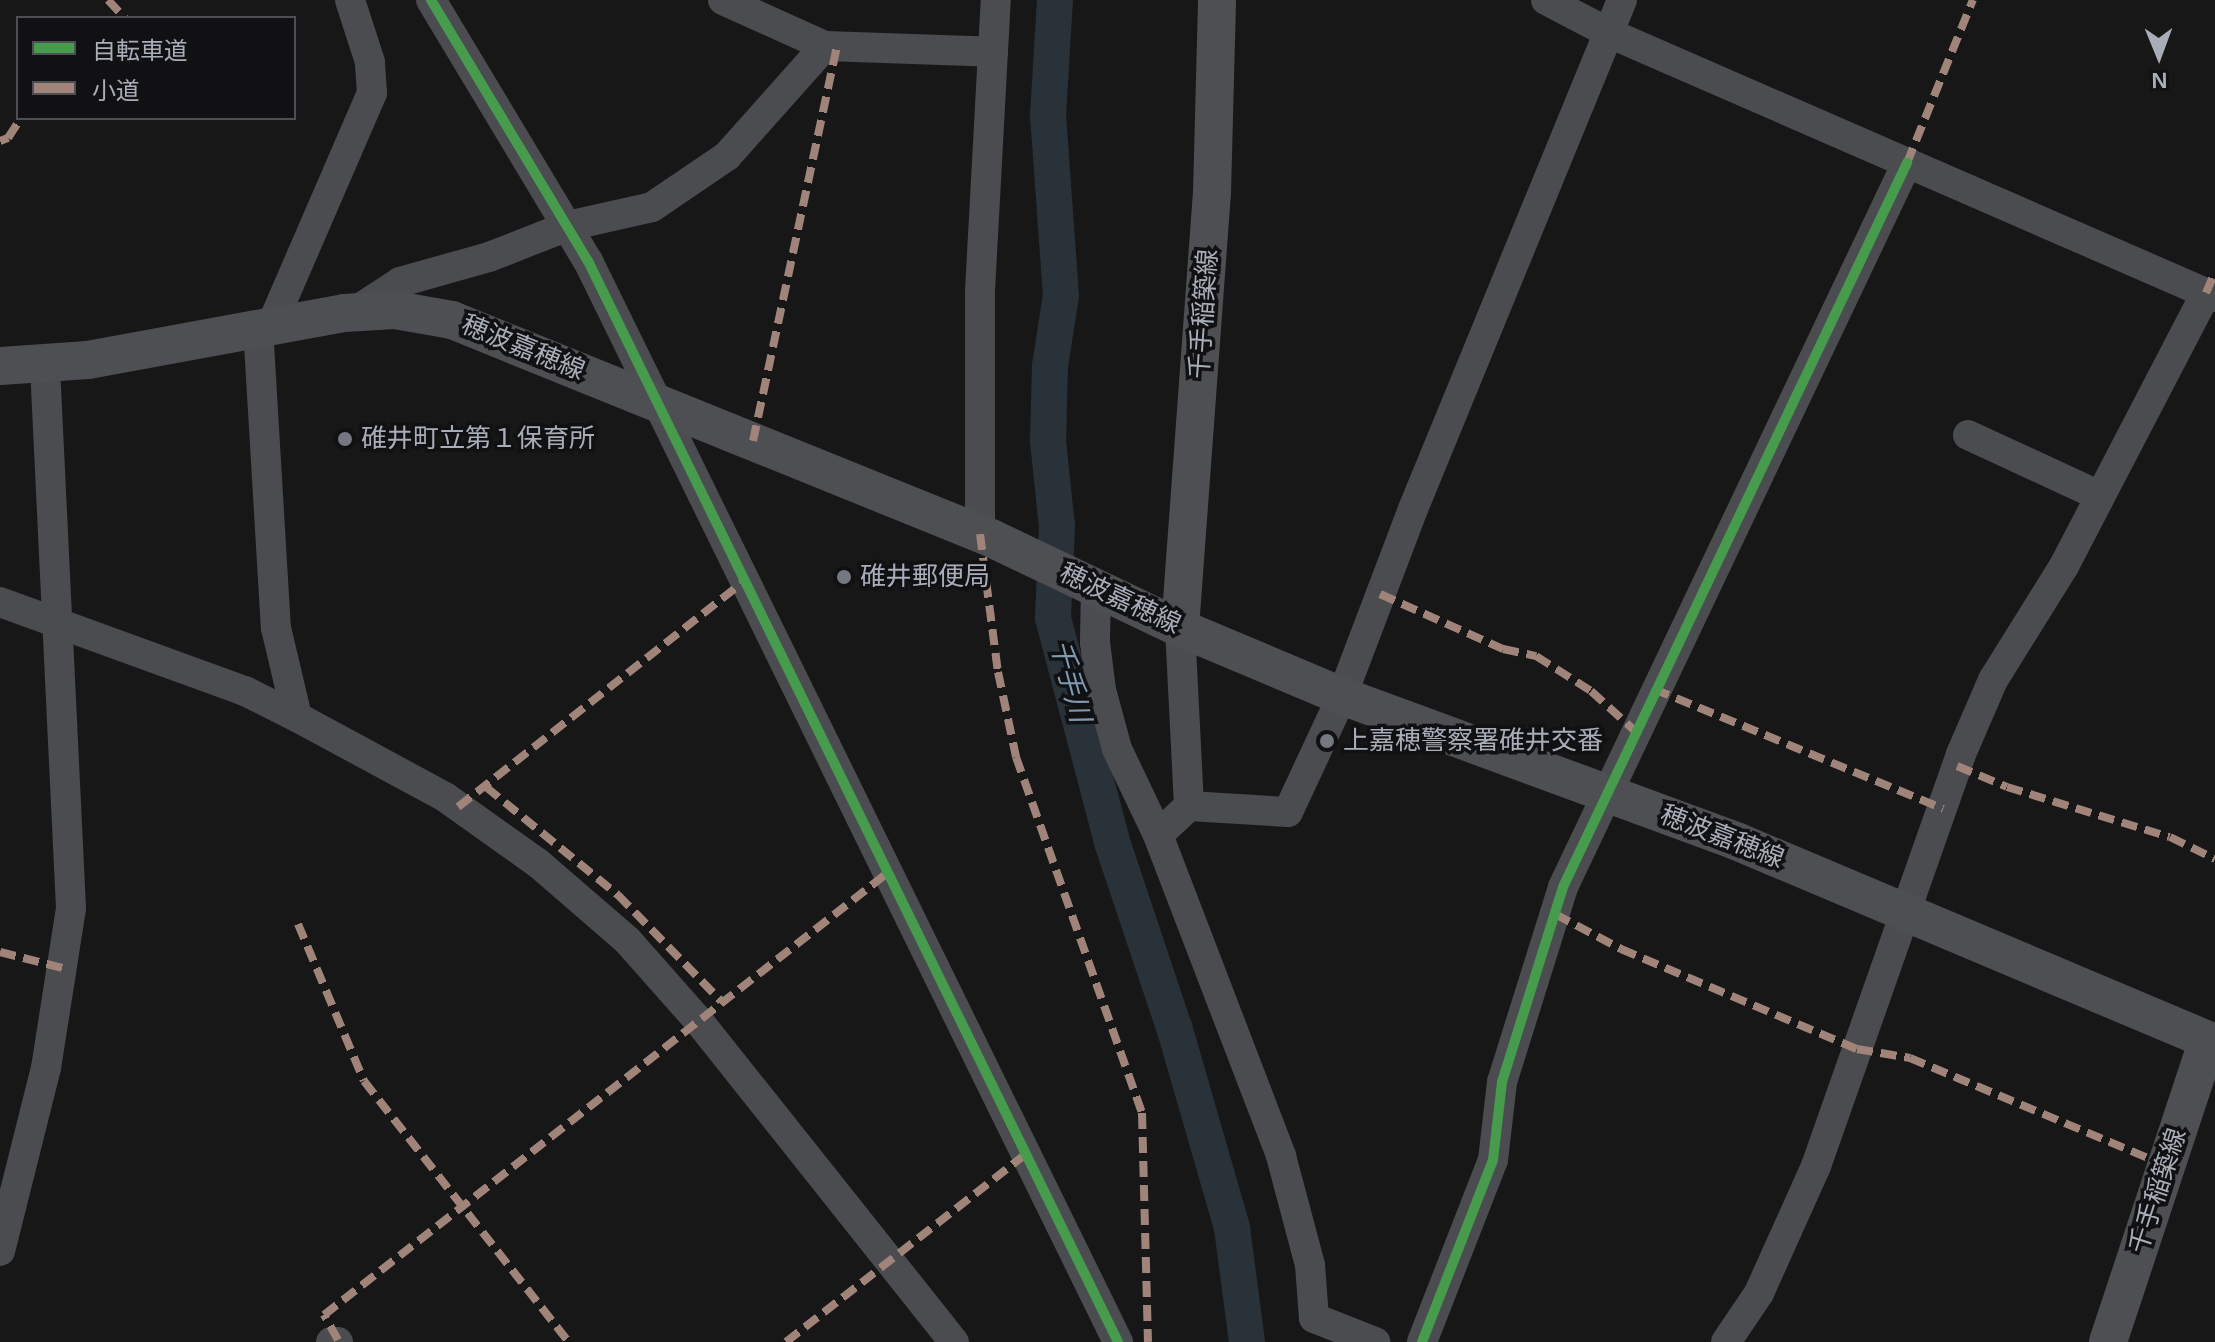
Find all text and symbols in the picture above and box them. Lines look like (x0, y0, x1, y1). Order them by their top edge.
legend (16, 16, 296, 120)
north arrow (2119, 16, 2199, 96)
text: 自転車道 (92, 37, 188, 64)
text: N (2151, 68, 2168, 93)
text: 小道 (92, 77, 140, 104)
street label: 千手稲築線 (1184, 248, 1224, 380)
street label: 穂波嘉穂線 (457, 309, 589, 387)
place label: 碓井町立第１保育所 (361, 423, 595, 455)
marker: 碓井町立第１保育所 (336, 430, 354, 448)
street label: 穂波嘉穂線 (1054, 557, 1186, 641)
place label: 碓井郵便局 (860, 561, 990, 593)
marker: 碓井郵便局 (835, 568, 853, 586)
water label: 千手川 (1043, 636, 1097, 726)
place label: 上嘉穂警察署碓井交番 (1343, 725, 1603, 757)
marker: 上嘉穂警察署碓井交番 (1318, 732, 1336, 750)
street label: 穂波嘉穂線 (1656, 799, 1788, 875)
street label: 千手稲築線 (2123, 1124, 2193, 1258)

